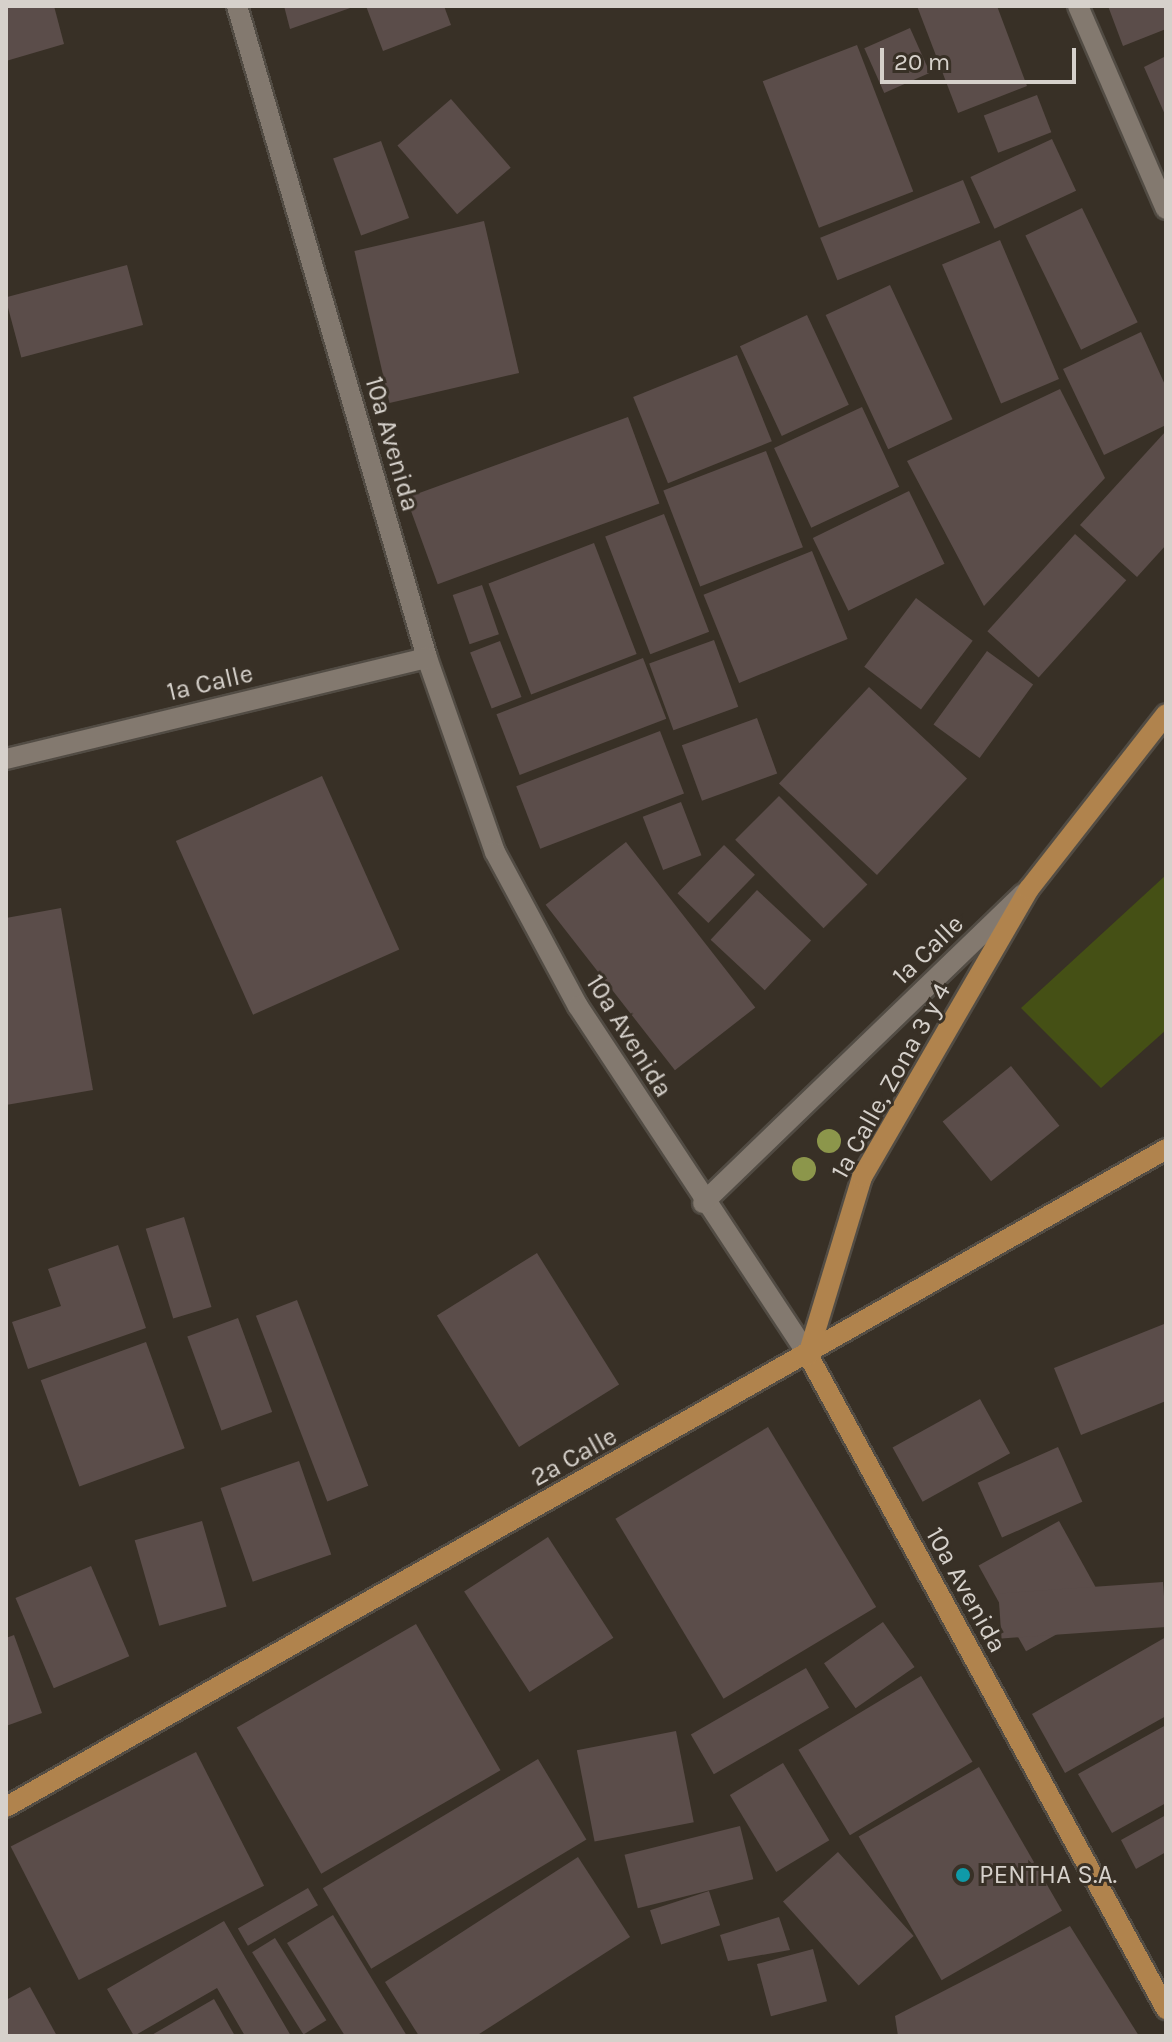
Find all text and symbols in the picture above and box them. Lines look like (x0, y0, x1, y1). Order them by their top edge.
scale bar (884, 32, 1080, 82)
text: 20 m (894, 48, 950, 76)
street label: 10a Avenida (358, 373, 426, 515)
street label: 1a Calle (164, 658, 256, 708)
street label: 1a Calle (886, 908, 970, 992)
street label: 10a Avenida (579, 969, 679, 1103)
street label: 1a Calle, Zona 3 y 4 (824, 978, 958, 1184)
street label: 2a Calle (525, 1421, 623, 1493)
street label: 10a Avenida (919, 1522, 1013, 1658)
place label: PENTHA S.A. (979, 1859, 1117, 1891)
marker: PENTHA S.A. (954, 1866, 972, 1884)

